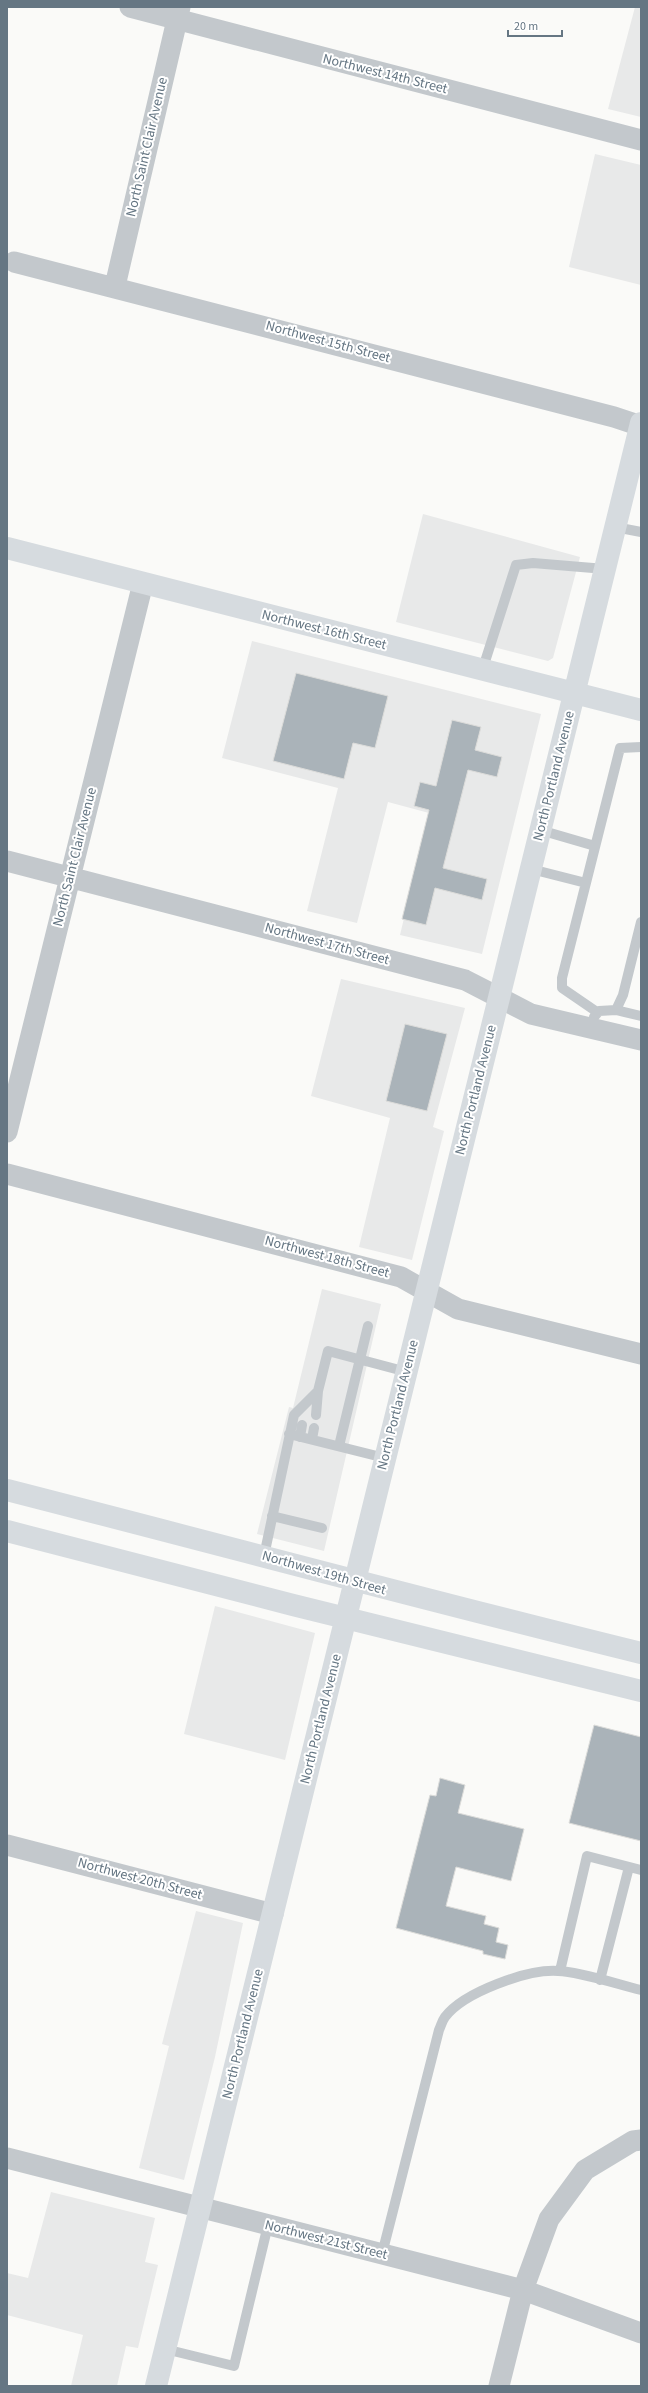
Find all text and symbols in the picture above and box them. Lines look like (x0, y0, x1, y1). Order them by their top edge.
scale bar (508, 12, 562, 38)
text: 20 m (514, 18, 538, 35)
street label: Northwest 14th Street (320, 49, 450, 99)
street label: North Saint Clair Avenue (121, 75, 173, 219)
street label: Northwest 15th Street (264, 316, 393, 368)
street label: Northwest 16th Street (259, 605, 389, 655)
street label: North Portland Avenue (528, 709, 580, 843)
street label: North Saint Clair Avenue (48, 785, 102, 929)
street label: Northwest 17th Street (263, 918, 392, 970)
street label: North Portland Avenue (450, 1023, 502, 1157)
street label: Northwest 18th Street (263, 1231, 392, 1283)
street label: North Portland Avenue (372, 1338, 424, 1472)
street label: Northwest 19th Street (260, 1546, 389, 1600)
street label: North Portland Avenue (295, 1652, 347, 1786)
street label: Northwest 20th Street (76, 1853, 205, 1905)
street label: North Portland Avenue (217, 1967, 269, 2101)
street label: Northwest 21st Street (262, 2215, 390, 2265)

